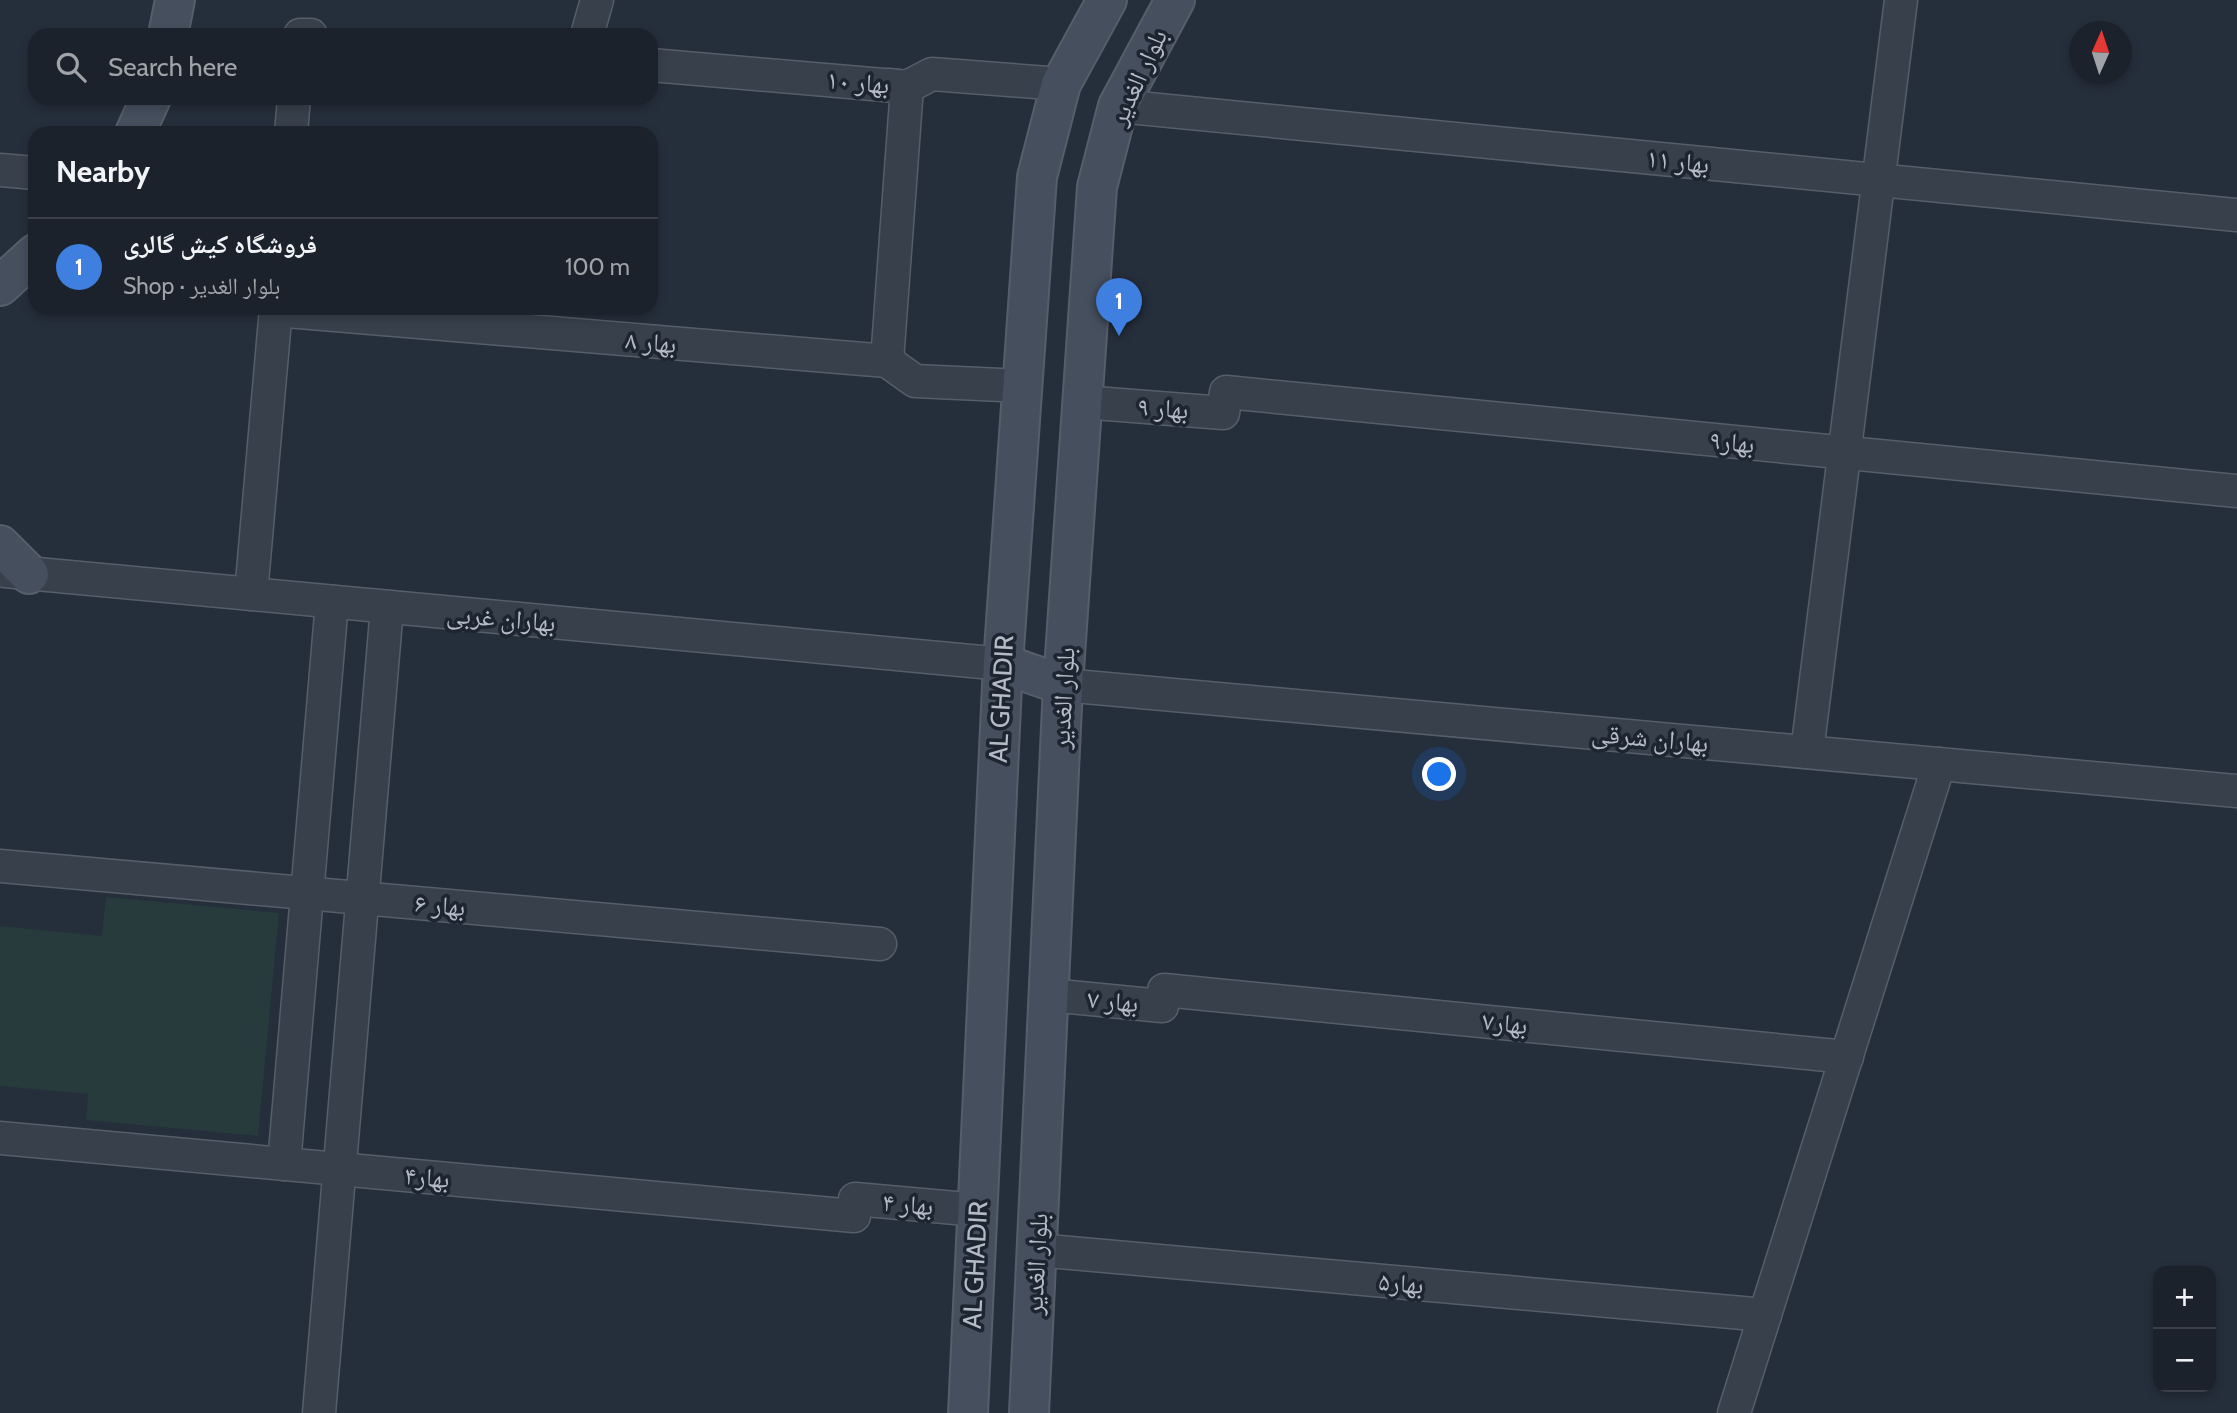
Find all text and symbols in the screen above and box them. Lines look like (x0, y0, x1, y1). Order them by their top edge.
north arrow (2069, 21, 2132, 84)
street label: بلوار الغدیر (1102, 24, 1174, 131)
search box (28, 28, 658, 105)
icon: search (52, 48, 90, 86)
text: Search here (108, 51, 237, 83)
street label: بهار ۱۰ (825, 63, 891, 101)
street label: بهار ۱۱ (1645, 142, 1711, 180)
text: Nearby (56, 153, 150, 190)
text: فروشگاه کیش گالری (123, 228, 317, 260)
text: 1 (75, 253, 83, 281)
text: 100 m (565, 253, 630, 281)
text: Shop · بلوار الغدیر (123, 272, 280, 300)
pin: 1 (1096, 278, 1142, 336)
street label: بهار ۸ (624, 324, 678, 360)
street label: بهار ۹ (1136, 390, 1190, 426)
street label: بهار۹ (1708, 424, 1756, 460)
street label: بهاران غربی (445, 597, 557, 639)
street label: AL GHADIR (982, 634, 1020, 764)
street label: بلوار الغدیر (1044, 646, 1082, 751)
street label: بهاران شرقی (1590, 717, 1710, 759)
your location (1422, 757, 1456, 791)
street label: بهار ۶ (413, 887, 467, 923)
street label: بهار ۷ (1086, 983, 1140, 1019)
street label: بهار۷ (1481, 1005, 1529, 1041)
street label: بهار۴ (403, 1159, 451, 1195)
street label: بهار ۴ (881, 1186, 935, 1222)
street label: AL GHADIR (956, 1200, 994, 1330)
street label: بلوار الغدیر (1017, 1212, 1055, 1317)
street label: بهار۵ (1377, 1265, 1425, 1301)
map controls (2153, 1266, 2216, 1392)
button: + (2153, 1266, 2216, 1329)
button: − (2153, 1329, 2216, 1392)

